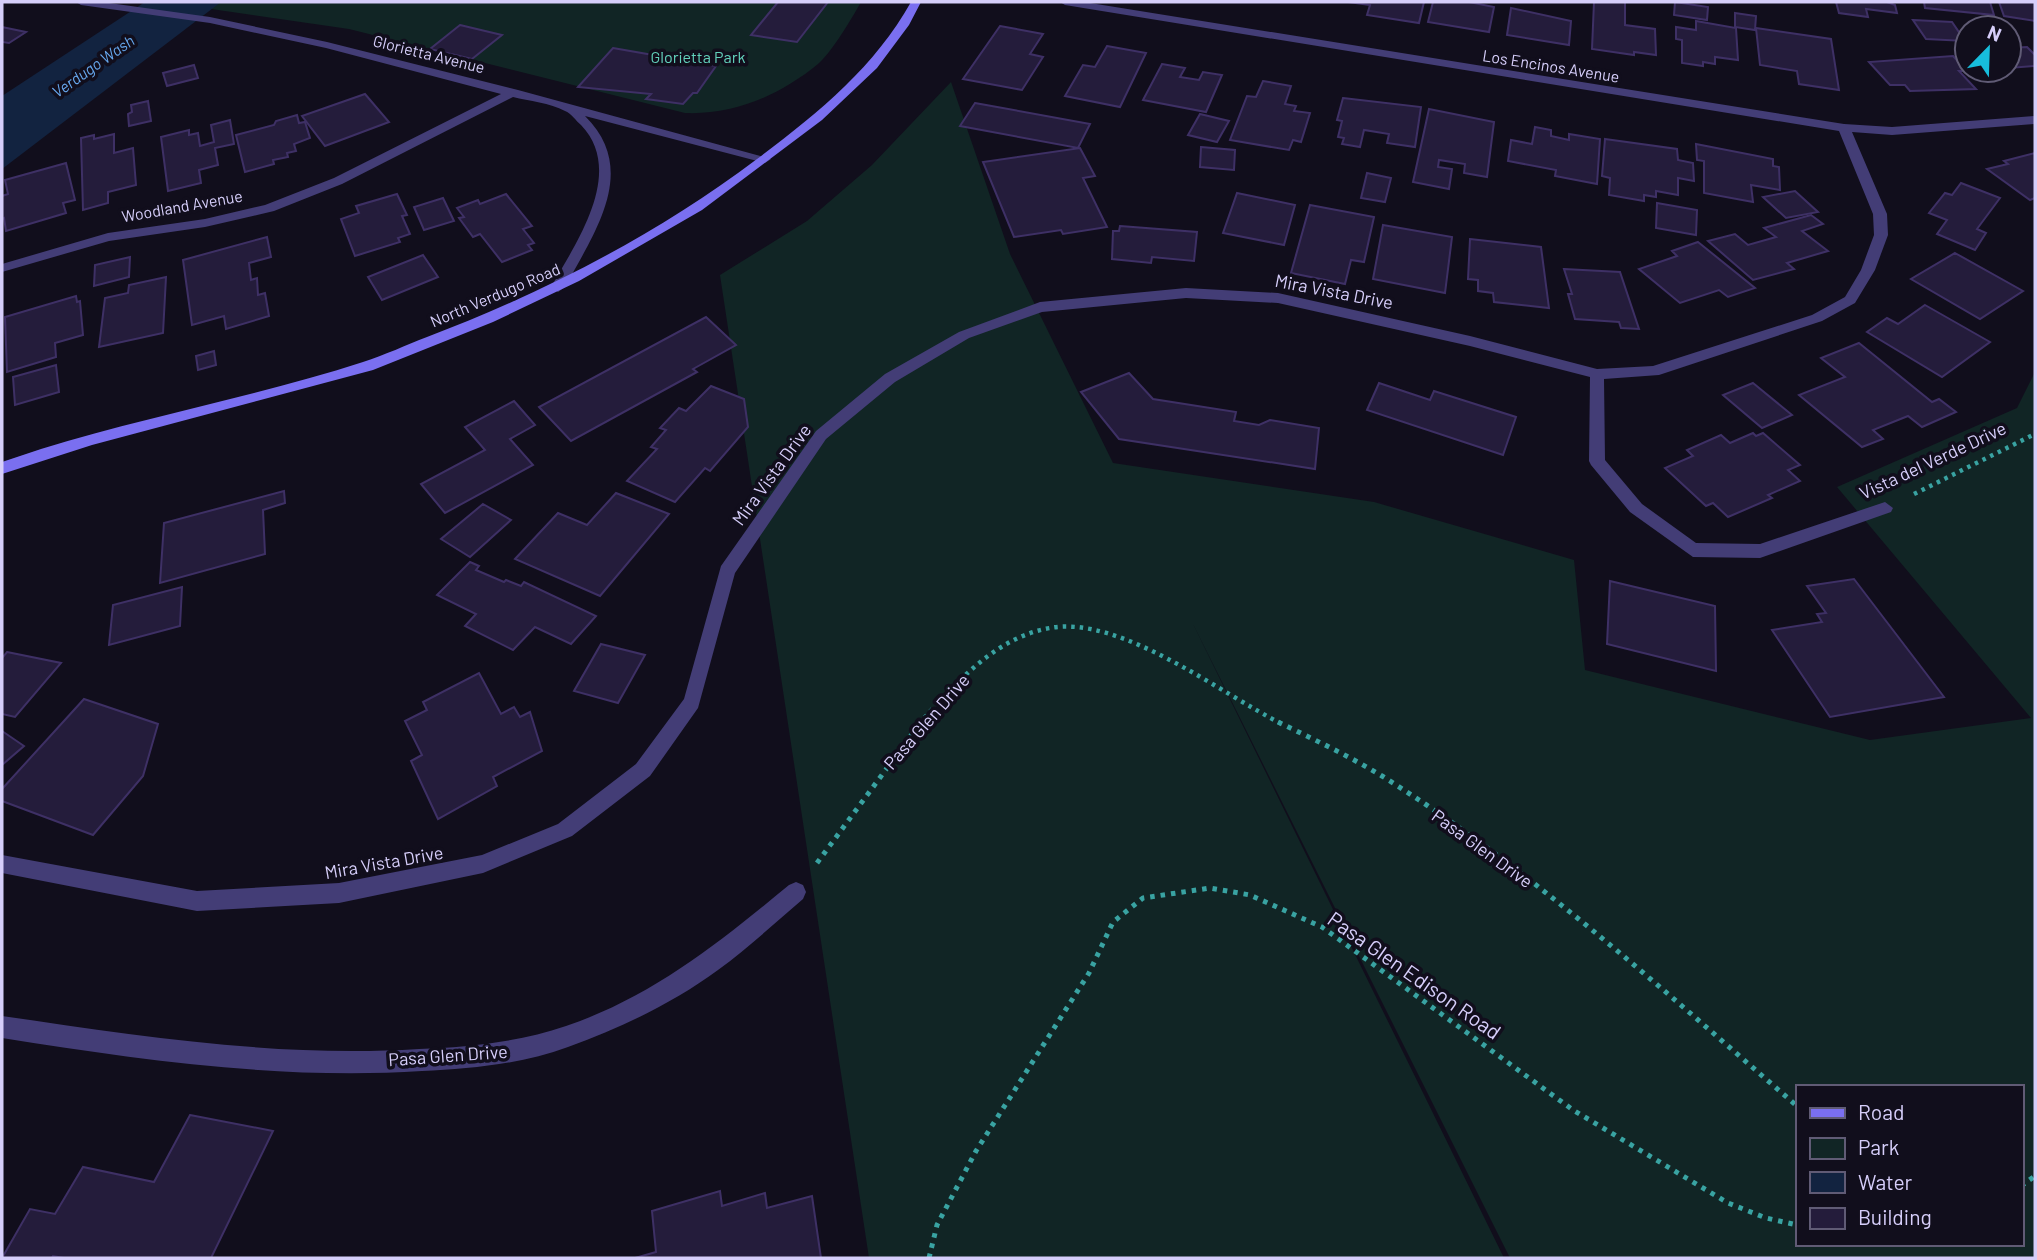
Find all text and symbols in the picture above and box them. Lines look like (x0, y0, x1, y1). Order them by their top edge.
north arrow (1953, 14, 2023, 84)
text: N (1985, 20, 2005, 46)
water label: Verdugo Wash (48, 30, 138, 101)
street label: Glorietta Avenue (371, 30, 487, 77)
street label: Los Encinos Avenue (1481, 45, 1621, 86)
park label: Glorietta Park (651, 47, 746, 66)
street label: Woodland Avenue (120, 186, 244, 226)
street label: North Verdugo Road (427, 259, 563, 331)
street label: Mira Vista Drive (1273, 269, 1395, 313)
street label: Vista del Verde Drive (1856, 416, 2009, 504)
street label: Mira Vista Drive (727, 419, 815, 529)
street label: Pasa Glen Drive (879, 669, 974, 774)
street label: Pasa Glen Drive (1428, 804, 1537, 892)
street label: Mira Vista Drive (323, 841, 445, 883)
street label: Pasa Glen Edison Road (1323, 906, 1506, 1044)
street label: Pasa Glen Drive (388, 1040, 508, 1070)
legend (1796, 1085, 2023, 1246)
text: Road (1858, 1099, 1904, 1124)
text: Park (1858, 1134, 1899, 1159)
text: Water (1858, 1169, 1913, 1194)
text: Building (1858, 1204, 1932, 1229)

